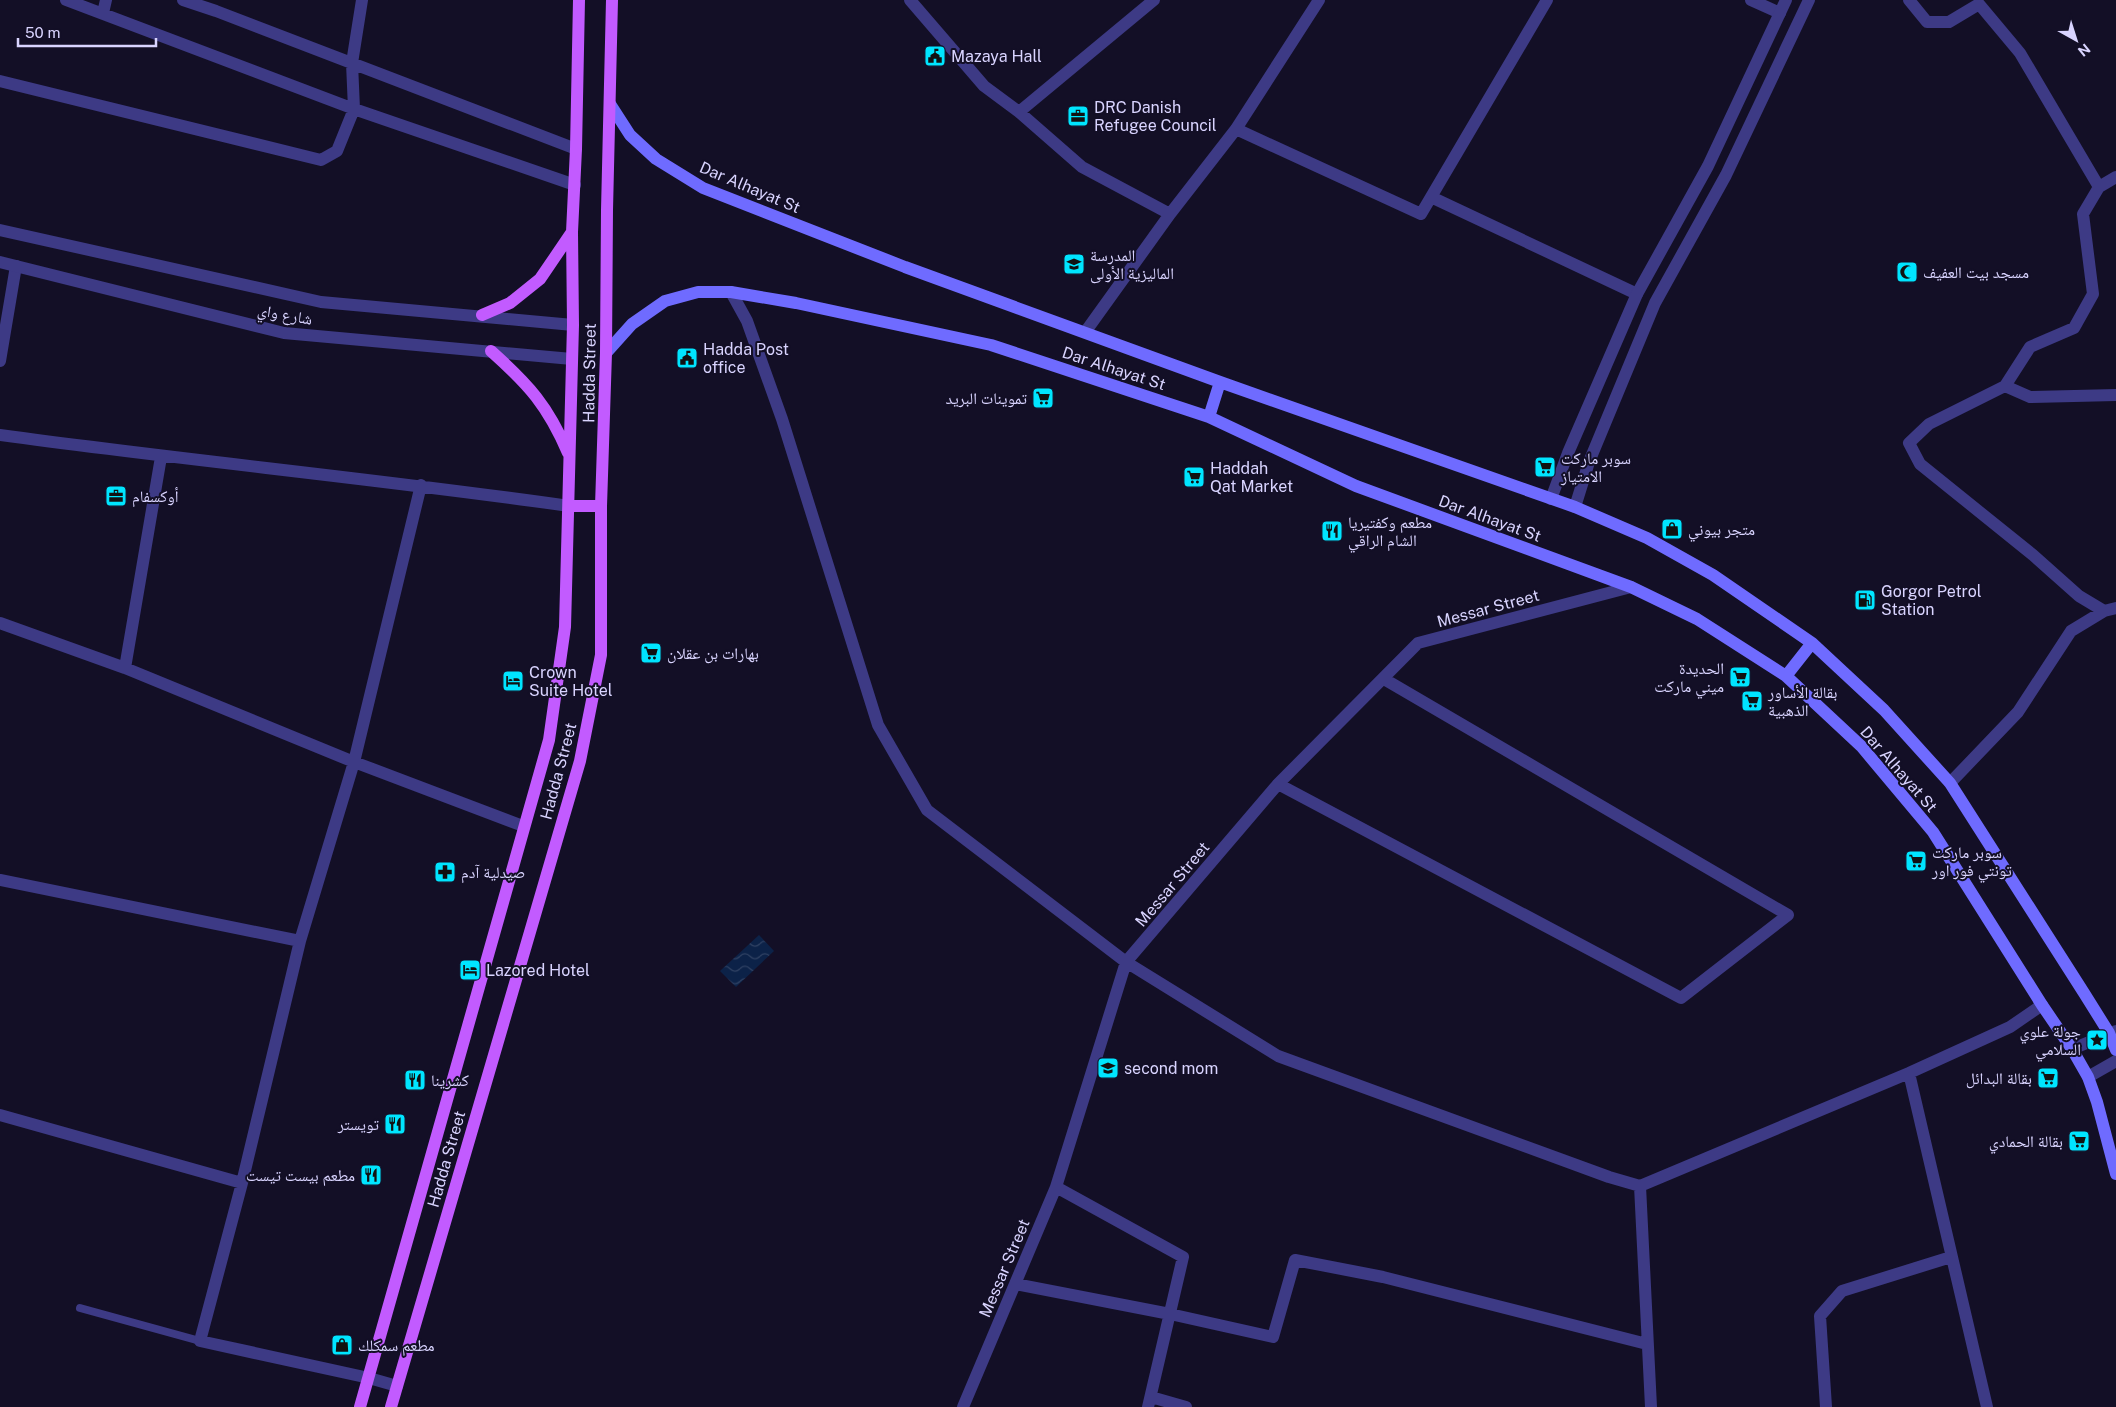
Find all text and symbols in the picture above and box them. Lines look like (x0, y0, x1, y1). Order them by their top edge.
scale bar (18, 15, 155, 47)
north arrow (2051, 15, 2101, 65)
text: 50 m (25, 24, 60, 41)
text: N (2075, 40, 2093, 60)
public building icon: Mazaya Hall (923, 44, 947, 68)
place label: Mazaya Hall (951, 47, 1042, 66)
place label: DRC Danish Refugee Council (1094, 98, 1217, 135)
office icon: DRC Danish Refugee Council (1066, 104, 1090, 128)
street label: Dar Alhayat St (697, 158, 803, 217)
place label: المدرسة الماليزية الأولى (1090, 246, 1174, 284)
school or university icon: المدرسة الماليزية الأولى (1062, 252, 1086, 276)
mosque icon: مسجد بيت العفيف (1895, 260, 1919, 284)
place label: مسجد بيت العفيف (1923, 263, 2029, 282)
street label: شارع واي (255, 300, 314, 332)
street label: Hadda Street (579, 323, 600, 423)
place label: Hadda Post office (703, 340, 789, 377)
street label: Dar Alhayat St (1060, 343, 1168, 394)
public building icon: Hadda Post office (675, 346, 699, 370)
supermarket icon: تموينات البريد (1031, 386, 1055, 410)
place label: تموينات البريد (946, 389, 1027, 408)
place label: سوبر ماركت الامتياز (1560, 449, 1631, 486)
supermarket icon: سوبر ماركت الامتياز (1533, 455, 1557, 479)
place label: Haddah Qat Market (1210, 459, 1293, 496)
supermarket icon: Haddah Qat Market (1182, 465, 1206, 489)
office icon: أوكسفام (104, 484, 128, 508)
place label: أوكسفام (132, 487, 179, 507)
street label: Dar Alhayat St (1436, 491, 1544, 546)
place label: مطعم وكفتيريا الشام الراقي (1348, 513, 1432, 553)
shop icon: متجر بيوني (1660, 517, 1684, 541)
restaurant icon: مطعم وكفتيريا الشام الراقي (1320, 519, 1344, 543)
place label: متجر بيوني (1688, 520, 1755, 542)
place label: Gorgor Petrol Station (1881, 582, 1982, 619)
street label: Messar Street (1435, 586, 1541, 631)
fuel station icon: Gorgor Petrol Station (1853, 588, 1877, 612)
supermarket icon: بهارات بن عقلان (639, 641, 663, 665)
place label: بهارات بن عقلان (667, 644, 759, 664)
place label: الحديدة ميني ماركت (1654, 659, 1724, 699)
place label: Crown Suite Hotel (529, 663, 613, 700)
supermarket icon: الحديدة ميني ماركت (1728, 665, 1752, 689)
hotel icon: Crown Suite Hotel (501, 669, 525, 693)
place label: بقالة الأساور الذهبية (1767, 683, 1838, 720)
supermarket icon: بقالة الأساور الذهبية (1740, 689, 1764, 713)
street label: Hadda Street (536, 721, 581, 822)
street label: Dar Alhayat St (1856, 722, 1941, 816)
street label: Messar Street (1131, 838, 1213, 931)
place label: سوبر ماركت تونتي فور اور (1931, 843, 2012, 883)
supermarket icon: سوبر ماركت تونتي فور اور (1904, 849, 1928, 873)
pharmacy icon: صيدلية آدم (433, 860, 457, 884)
place label: صيدلية آدم (461, 863, 525, 883)
hotel icon: Lazored Hotel (458, 958, 482, 982)
place label: Lazored Hotel (486, 961, 590, 980)
place label: جولة علوي السلامي (2019, 1022, 2081, 1062)
place icon: جولة علوي السلامي (2085, 1028, 2109, 1052)
school or university icon: second mom (1096, 1056, 1120, 1080)
place label: second mom (1124, 1059, 1218, 1078)
supermarket icon: بقالة البدائل (2036, 1066, 2060, 1090)
restaurant icon: كشرينا (403, 1068, 427, 1092)
place label: بقالة البدائل (1966, 1069, 2032, 1089)
place label: كشرينا (431, 1071, 469, 1090)
street label: Hadda Street (424, 1109, 469, 1210)
restaurant icon: تويستر (383, 1112, 407, 1136)
place label: تويستر (337, 1115, 379, 1134)
supermarket icon: بقالة الحمادي (2067, 1129, 2091, 1153)
place label: بقالة الحمادي (1989, 1132, 2063, 1154)
restaurant icon: مطعم بيست تيست (359, 1163, 383, 1187)
place label: مطعم بيست تيست (246, 1166, 355, 1186)
street label: Messar Street (975, 1216, 1034, 1320)
shop icon: مطعم سمكلك (330, 1333, 354, 1357)
place label: مطعم سمكلك (358, 1336, 435, 1356)

